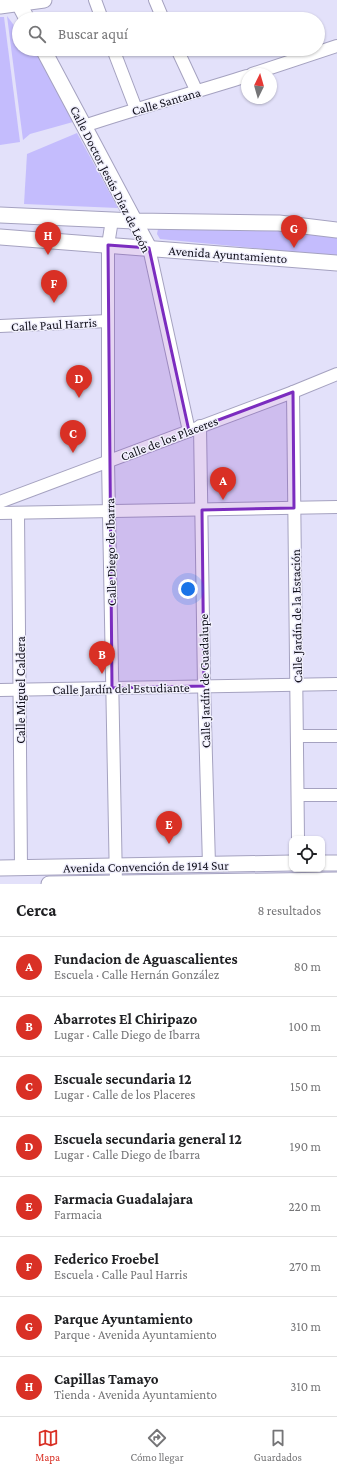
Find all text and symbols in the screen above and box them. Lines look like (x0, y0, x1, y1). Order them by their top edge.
search box (12, 12, 325, 56)
icon: search (26, 23, 48, 45)
text: Buscar aquí (58, 26, 128, 42)
north arrow (241, 68, 277, 104)
street label: Calle Santana (130, 84, 202, 118)
street label: Calle Doctor Jesús Díaz de León (67, 103, 154, 255)
pin: G (281, 215, 307, 248)
pin: H (35, 222, 61, 255)
street label: Avenida Ayuntamiento (168, 243, 288, 266)
pin: F (41, 270, 67, 303)
street label: Calle Paul Harris (11, 315, 97, 334)
pin: D (66, 365, 92, 398)
street label: Calle de los Placeres (118, 413, 220, 464)
pin: C (60, 420, 86, 453)
pin: A (210, 467, 236, 500)
street label: Calle Diego de Ibarra (102, 498, 119, 606)
street label: Calle Jardín de la Estación (288, 549, 305, 683)
your location (178, 579, 198, 599)
street label: Calle Jardín de Guadalupe (196, 613, 213, 748)
street label: Calle Miguel Caldera (13, 636, 28, 744)
pin: B (89, 641, 115, 674)
street label: Calle Jardín del Estudiante (52, 680, 190, 697)
pin: E (156, 811, 182, 844)
map controls (289, 836, 325, 872)
button: locate (289, 836, 325, 872)
street label: Avenida Convención de 1914 Sur (63, 858, 229, 875)
text: Cerca (16, 901, 56, 920)
text: 8 resultados (257, 903, 321, 918)
text: Fundacion de Aguascalientes (54, 951, 238, 967)
text: A (25, 959, 33, 974)
text: 80 m (294, 959, 321, 974)
text: Escuela · Calle Hernán González (54, 967, 219, 982)
text: Abarrotes El Chiripazo (54, 1011, 197, 1027)
text: B (25, 1019, 33, 1034)
text: 100 m (289, 1019, 321, 1034)
text: Lugar · Calle Diego de Ibarra (54, 1027, 200, 1042)
text: Escuale secundaria 12 (54, 1071, 192, 1087)
text: C (25, 1079, 33, 1094)
text: 150 m (290, 1079, 321, 1094)
text: Lugar · Calle de los Placeres (54, 1087, 195, 1102)
text: Escuela secundaria general 12 (54, 1131, 242, 1147)
text: D (25, 1139, 33, 1154)
text: 190 m (290, 1139, 321, 1154)
text: Lugar · Calle Diego de Ibarra (54, 1147, 200, 1162)
text: Farmacia Guadalajara (54, 1191, 193, 1207)
text: E (25, 1199, 33, 1214)
text: 220 m (288, 1199, 321, 1214)
text: Farmacia (54, 1207, 102, 1222)
text: Federico Froebel (54, 1251, 159, 1267)
text: F (26, 1259, 32, 1274)
text: 270 m (289, 1259, 321, 1274)
text: Escuela · Calle Paul Harris (54, 1267, 188, 1282)
text: Parque Ayuntamiento (54, 1311, 193, 1327)
text: G (25, 1319, 33, 1334)
text: 310 m (290, 1319, 321, 1334)
text: Parque · Avenida Ayuntamiento (54, 1327, 217, 1342)
text: Capillas Tamayo (54, 1371, 159, 1387)
text: H (25, 1379, 33, 1394)
text: 310 m (290, 1379, 321, 1394)
text: Tienda · Avenida Ayuntamiento (54, 1387, 217, 1402)
tab: Mapa (35, 1427, 60, 1463)
tab: Cómo llegar (130, 1427, 184, 1463)
tab: Guardados (254, 1427, 302, 1463)

